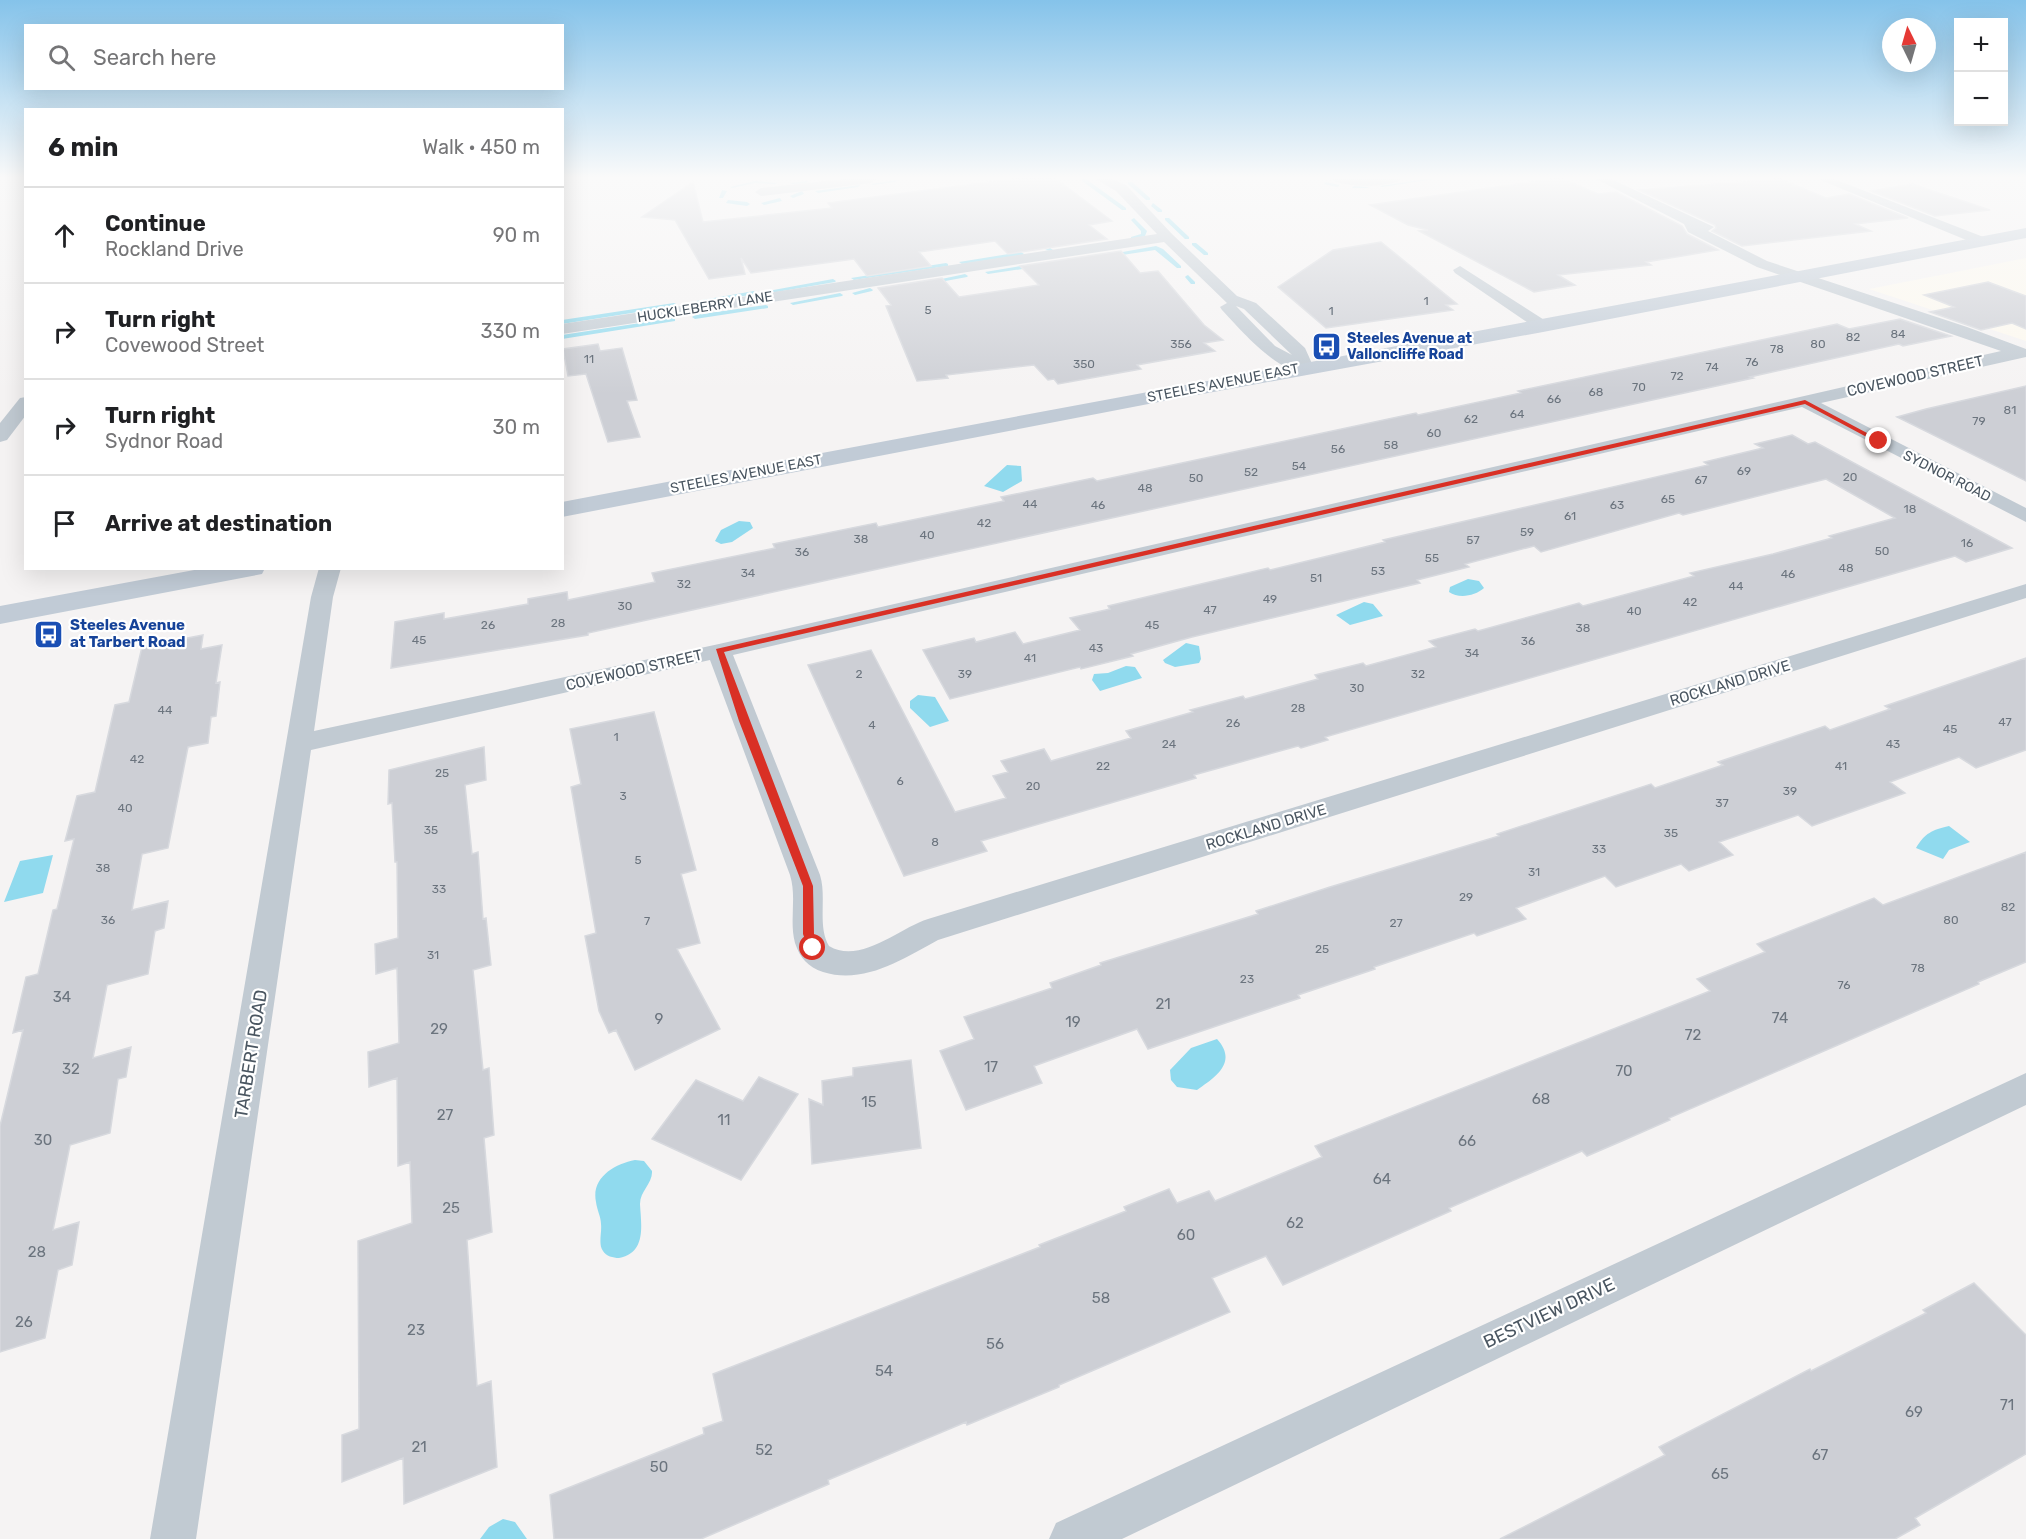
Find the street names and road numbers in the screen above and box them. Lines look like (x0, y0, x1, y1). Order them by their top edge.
street label: HUCKLEBERRY LANE (636, 288, 774, 326)
street label: COVEWOOD STREET (1845, 351, 1985, 400)
street label: STEELES AVENUE EAST (1146, 360, 1300, 406)
street label: SYDNOR ROAD (1900, 447, 1994, 505)
street label: STEELES AVENUE EAST (669, 451, 823, 497)
street label: COVEWOOD STREET (564, 645, 704, 694)
street label: ROCKLAND DRIVE (1668, 656, 1792, 710)
street label: ROCKLAND DRIVE (1204, 800, 1328, 854)
street label: TARBERT ROAD (230, 988, 272, 1120)
street label: BESTVIEW DRIVE (1480, 1273, 1618, 1353)

